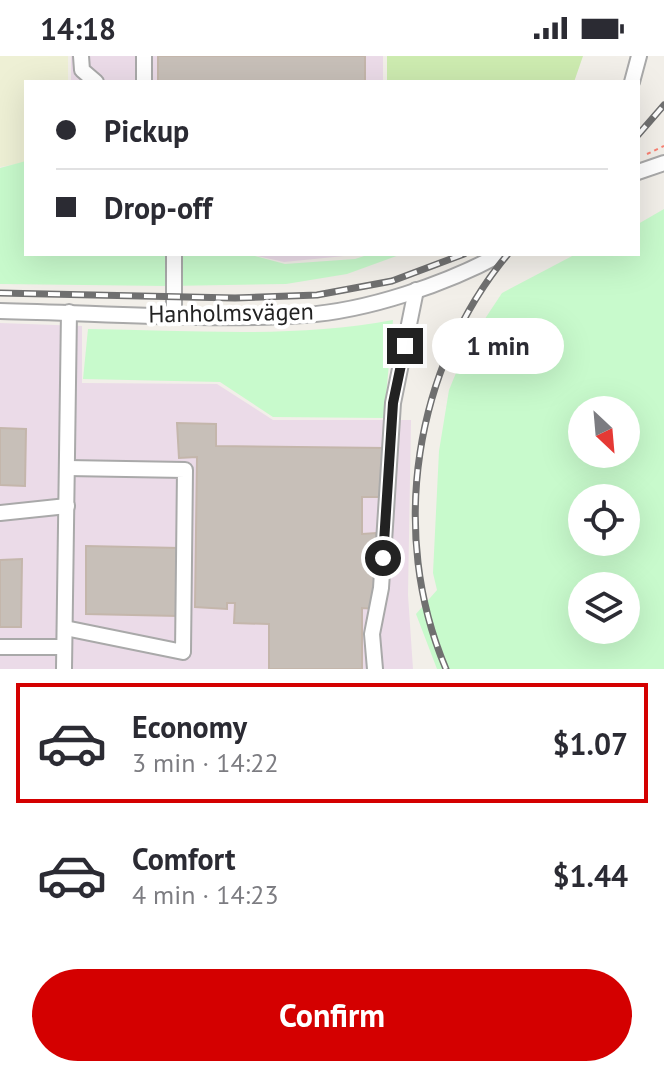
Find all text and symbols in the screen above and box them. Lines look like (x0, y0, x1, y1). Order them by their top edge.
text: 14:18 (40, 9, 116, 48)
text: Pickup (104, 111, 189, 150)
text: Drop-off (104, 188, 212, 227)
street label: Hanholmsvägen (148, 296, 314, 329)
callout: 1 min (433, 318, 565, 374)
route end (387, 328, 423, 364)
text: 1 min (466, 329, 530, 362)
north arrow (568, 396, 640, 468)
map controls (568, 396, 640, 644)
button: locate (568, 484, 640, 556)
route start (365, 540, 401, 576)
button: layers (568, 572, 640, 644)
icon: car (36, 707, 108, 779)
text: Economy (132, 707, 247, 746)
text: $1.07 (553, 724, 628, 763)
text: 3 min · 14:22 (132, 746, 279, 779)
icon: car (36, 839, 108, 911)
text: Comfort (132, 839, 235, 878)
text: $1.44 (553, 856, 628, 895)
text: 4 min · 14:23 (132, 878, 279, 911)
button: Confirm (32, 969, 632, 1061)

